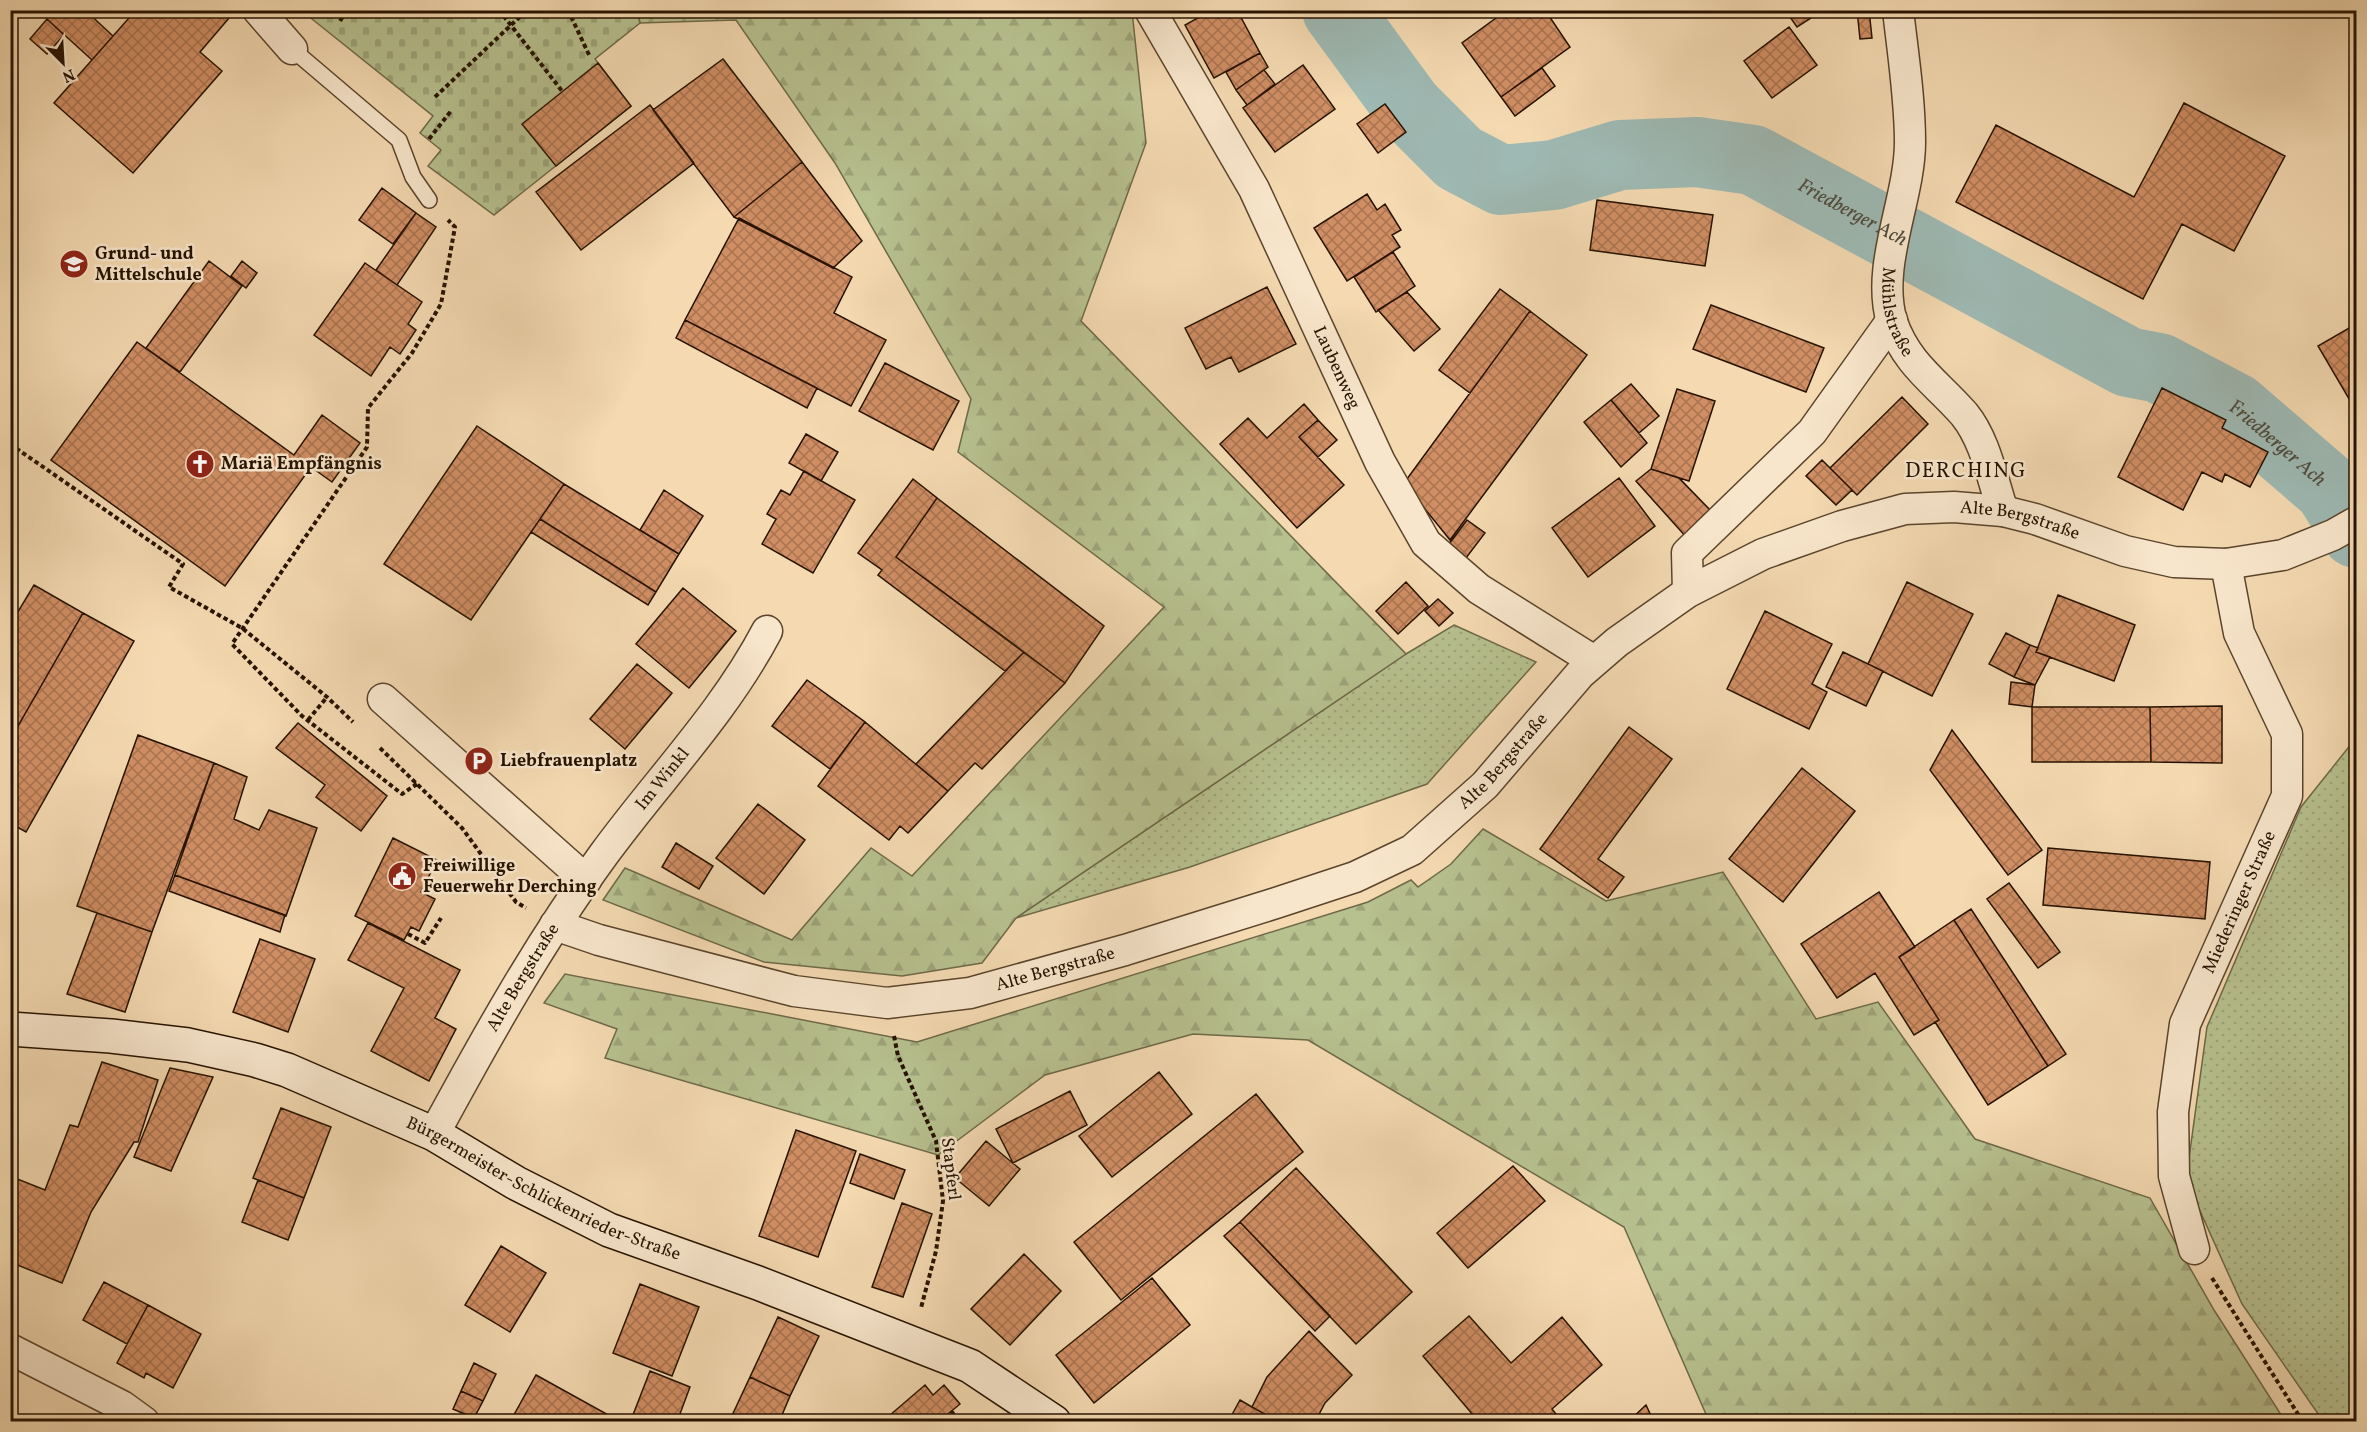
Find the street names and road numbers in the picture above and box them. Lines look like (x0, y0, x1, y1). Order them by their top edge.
street label: Mühlstraße (1875, 266, 1919, 362)
street label: Laubenweg (1307, 322, 1367, 414)
street label: Alte Bergstraße (1959, 495, 2083, 546)
street label: Alte Bergstraße (1453, 708, 1554, 815)
street label: Im Winkl (630, 742, 696, 816)
street label: Miederinger Straße (2197, 827, 2282, 978)
street label: Alte Bergstraße (481, 918, 566, 1036)
street label: Alte Bergstraße (993, 941, 1118, 998)
street label: Bürgermeister-Schlickenrieder-Straße (402, 1111, 684, 1267)
street label: Stapferl (934, 1136, 966, 1202)

